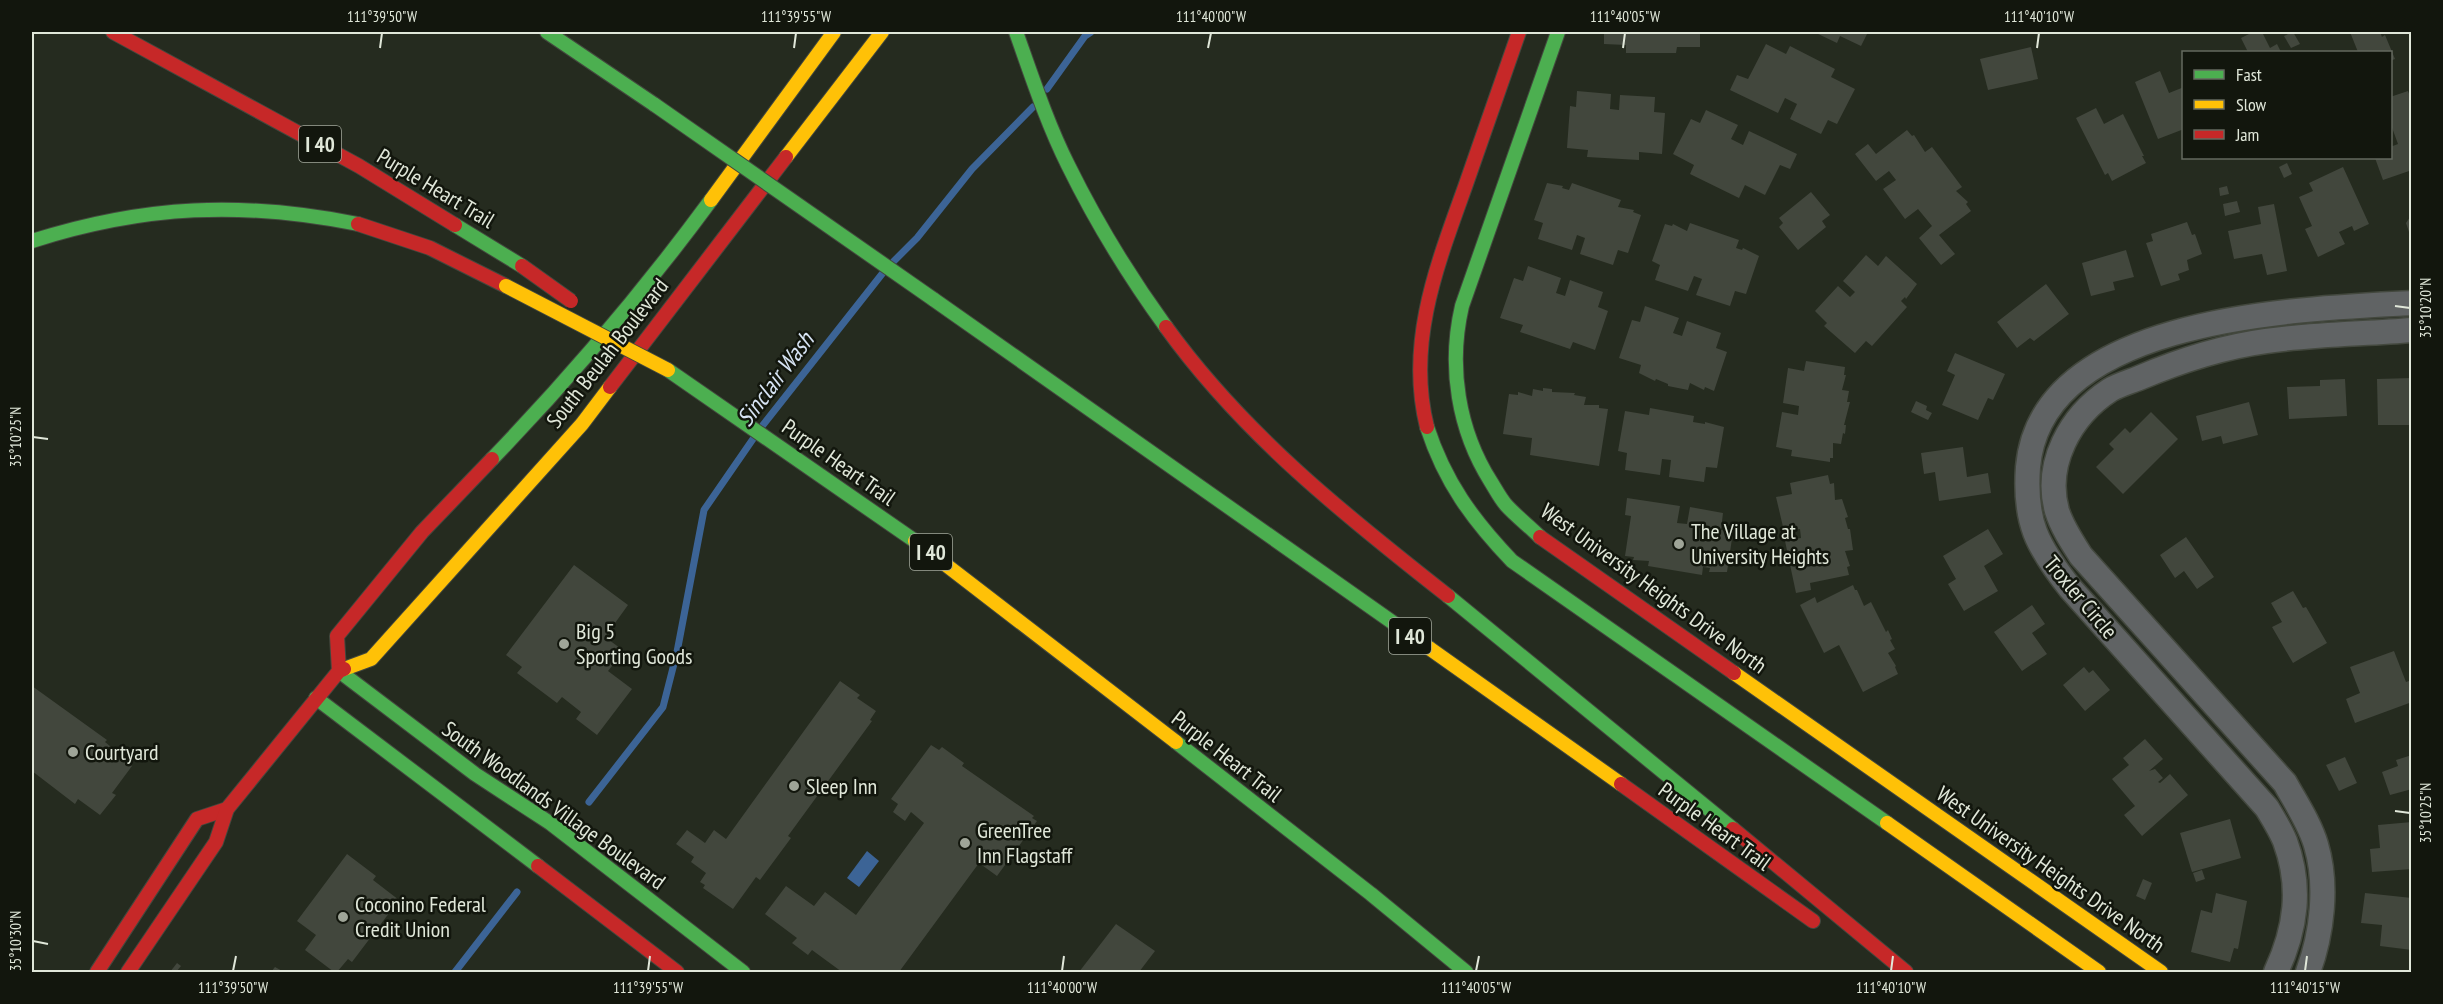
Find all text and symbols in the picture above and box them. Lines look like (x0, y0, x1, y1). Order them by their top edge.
text: 111°39'50"W (347, 7, 417, 26)
text: 111°39'55"W (761, 7, 831, 26)
text: 111°40'00"W (1176, 7, 1246, 26)
text: 111°40'05"W (1590, 7, 1660, 26)
text: 111°40'10"W (2004, 7, 2074, 26)
legend (2182, 51, 2392, 159)
text: Fast (2236, 63, 2262, 86)
text: Slow (2236, 93, 2267, 116)
text: Jam (2235, 123, 2259, 146)
road number: I 40 (299, 126, 341, 162)
street label: Purple Heart Trail (372, 142, 501, 235)
street label: South Beulah Boulevard (540, 273, 674, 433)
text: 35°10'20"N (2416, 278, 2435, 338)
water label: Sinclair Wash (730, 325, 821, 432)
text: 35°10'25"N (6, 407, 25, 467)
street label: Purple Heart Trail (777, 413, 902, 512)
street label: West University Heights Drive North (1536, 497, 1772, 679)
place label: The Village at University Heights (1691, 517, 1829, 570)
road number: I 40 (910, 534, 952, 570)
marker: The Village at University Heights (1672, 537, 1686, 551)
street label: Troxler Circle (2038, 550, 2124, 644)
place label: Big 5 Sporting Goods (576, 617, 693, 670)
road number: I 40 (1389, 618, 1431, 654)
marker: Big 5 Sporting Goods (557, 637, 571, 651)
street label: Purple Heart Trail (1166, 704, 1288, 808)
street label: South Woodlands Village Boulevard (437, 715, 671, 895)
place label: Courtyard (85, 738, 159, 766)
marker: Courtyard (66, 745, 80, 759)
place label: Sleep Inn (806, 772, 877, 800)
street label: Purple Heart Trail (1653, 776, 1777, 877)
marker: Sleep Inn (787, 779, 801, 793)
street label: West University Heights Drive North (1931, 779, 2171, 959)
text: 35°10'25"N (2416, 783, 2435, 843)
place label: GreenTree Inn Flagstaff (977, 816, 1074, 869)
marker: GreenTree Inn Flagstaff (958, 836, 972, 850)
place label: Coconino Federal Credit Union (355, 890, 487, 943)
marker: Coconino Federal Credit Union (336, 910, 350, 924)
text: 35°10'30"N (6, 911, 25, 971)
text: 111°39'50"W (198, 978, 268, 997)
text: 111°39'55"W (613, 978, 683, 997)
text: 111°40'00"W (1027, 978, 1097, 997)
text: 111°40'05"W (1441, 978, 1511, 997)
text: 111°40'10"W (1856, 978, 1926, 997)
text: 111°40'15"W (2270, 978, 2340, 997)

